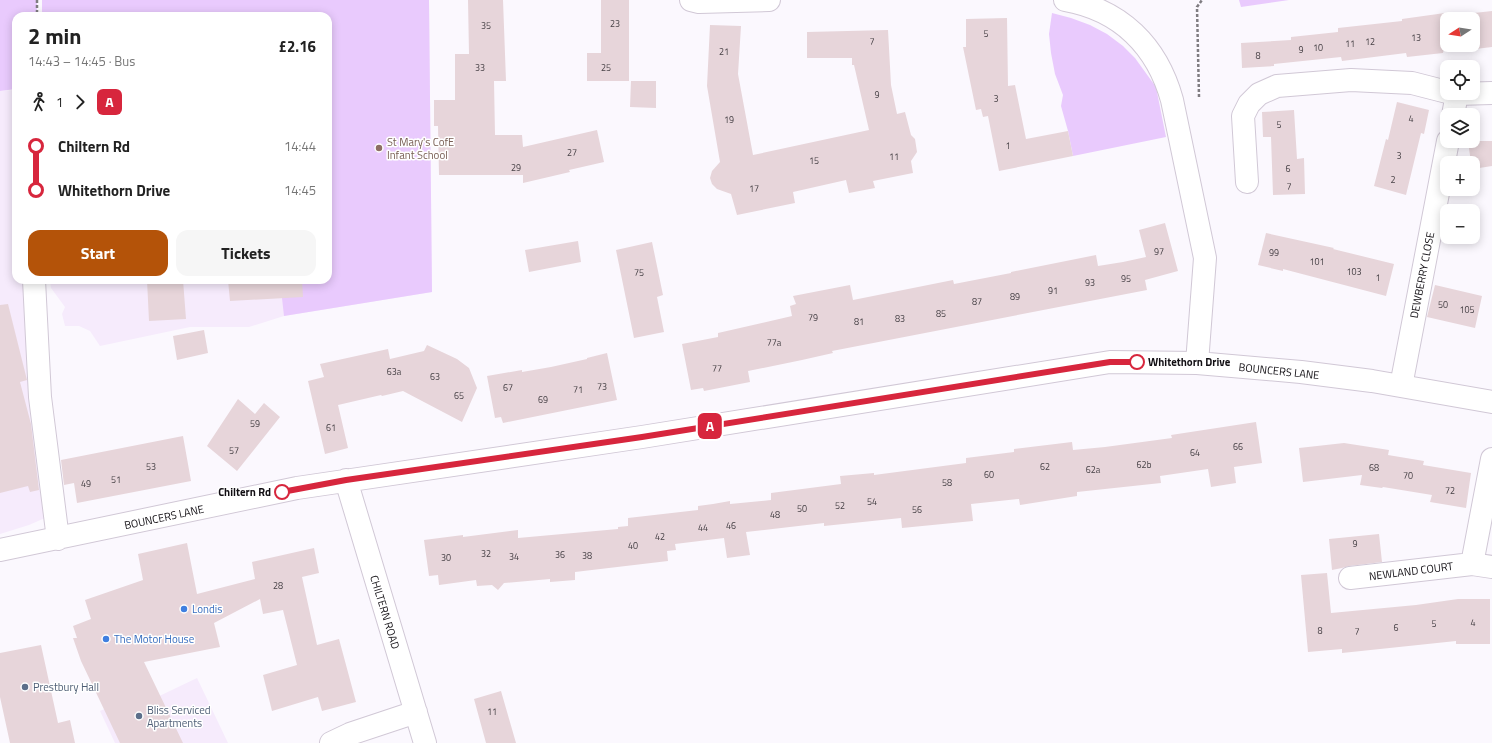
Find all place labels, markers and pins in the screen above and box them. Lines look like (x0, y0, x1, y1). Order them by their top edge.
place label: St Mary's CofE Infant School (387, 134, 454, 163)
marker: St Mary's CofE Infant School (374, 143, 384, 153)
marker: Whitethorn Drive (1129, 354, 1145, 370)
place label: Whitethorn Drive (1148, 354, 1231, 370)
place label: Chiltern Rd (218, 484, 271, 500)
marker: Chiltern Rd (274, 484, 290, 500)
place label: Londis (192, 601, 222, 617)
marker: Londis (179, 604, 189, 614)
place label: The Motor House (114, 631, 195, 647)
marker: The Motor House (101, 634, 111, 644)
place label: Prestbury Hall (33, 679, 99, 695)
marker: Prestbury Hall (20, 682, 30, 692)
place label: Bliss Serviced Apartments (147, 702, 211, 731)
marker: Bliss Serviced Apartments (134, 711, 144, 721)

